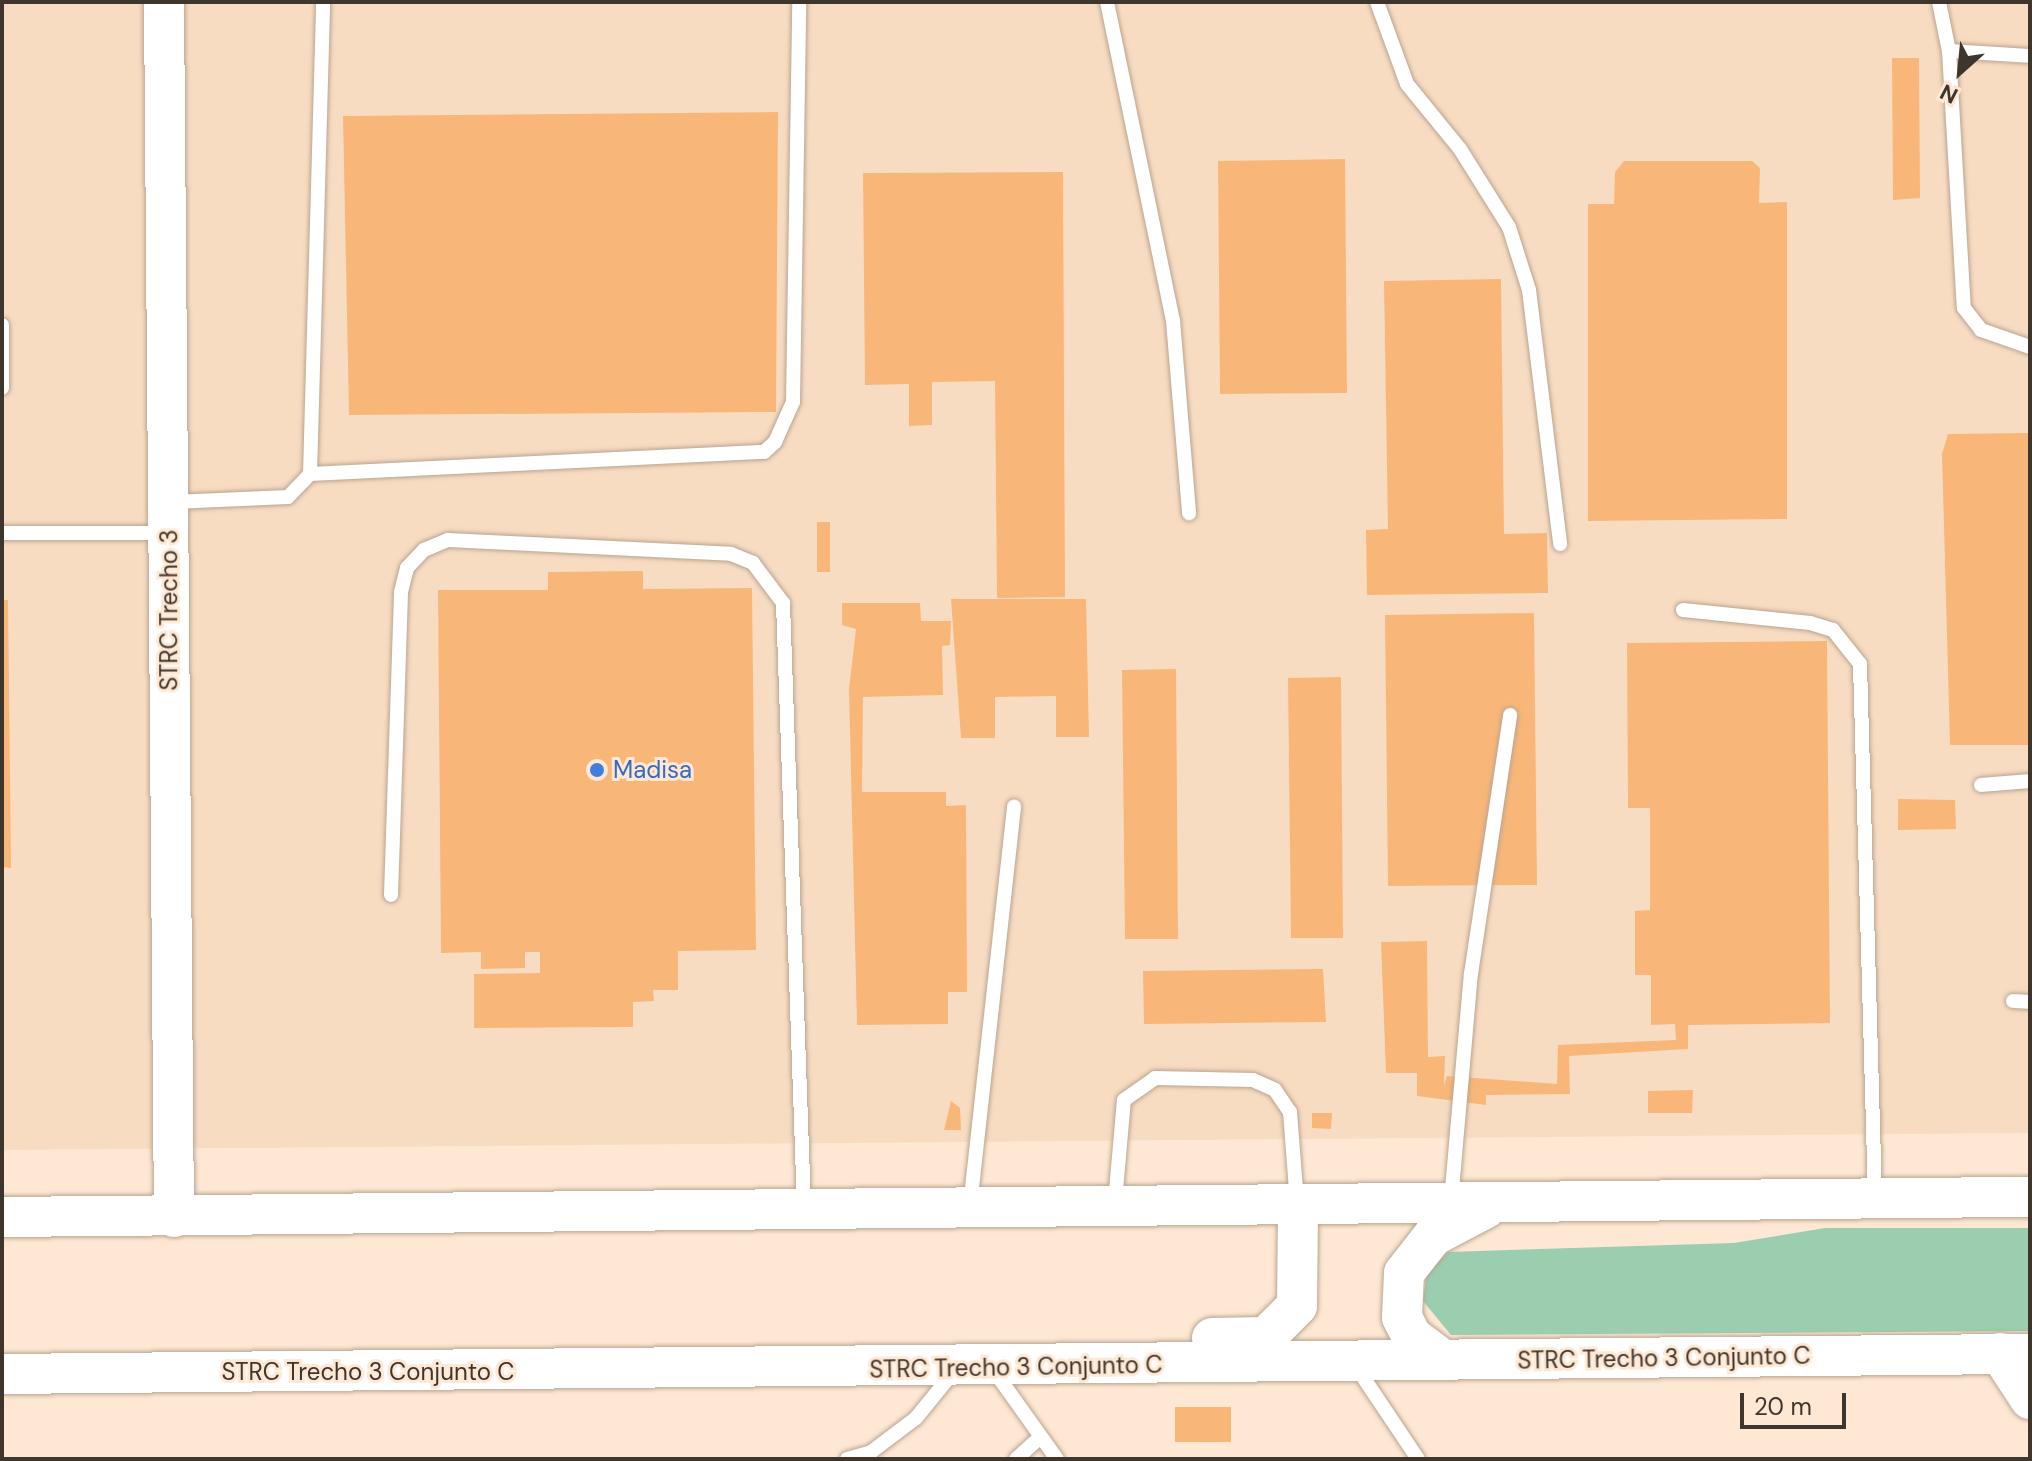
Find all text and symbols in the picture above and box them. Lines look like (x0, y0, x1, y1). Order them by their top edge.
north arrow (1920, 32, 2000, 112)
text: N (1935, 77, 1963, 110)
street label: STRC Trecho 3 (155, 529, 183, 691)
place label: Madisa (613, 756, 692, 784)
marker: Madisa (588, 761, 606, 779)
street label: STRC Trecho 3 Conjunto C (1517, 1341, 1811, 1375)
street label: STRC Trecho 3 Conjunto C (869, 1350, 1163, 1384)
street label: STRC Trecho 3 Conjunto C (221, 1358, 515, 1386)
scale bar (1744, 1377, 1850, 1427)
text: 20 m (1754, 1391, 1812, 1422)

